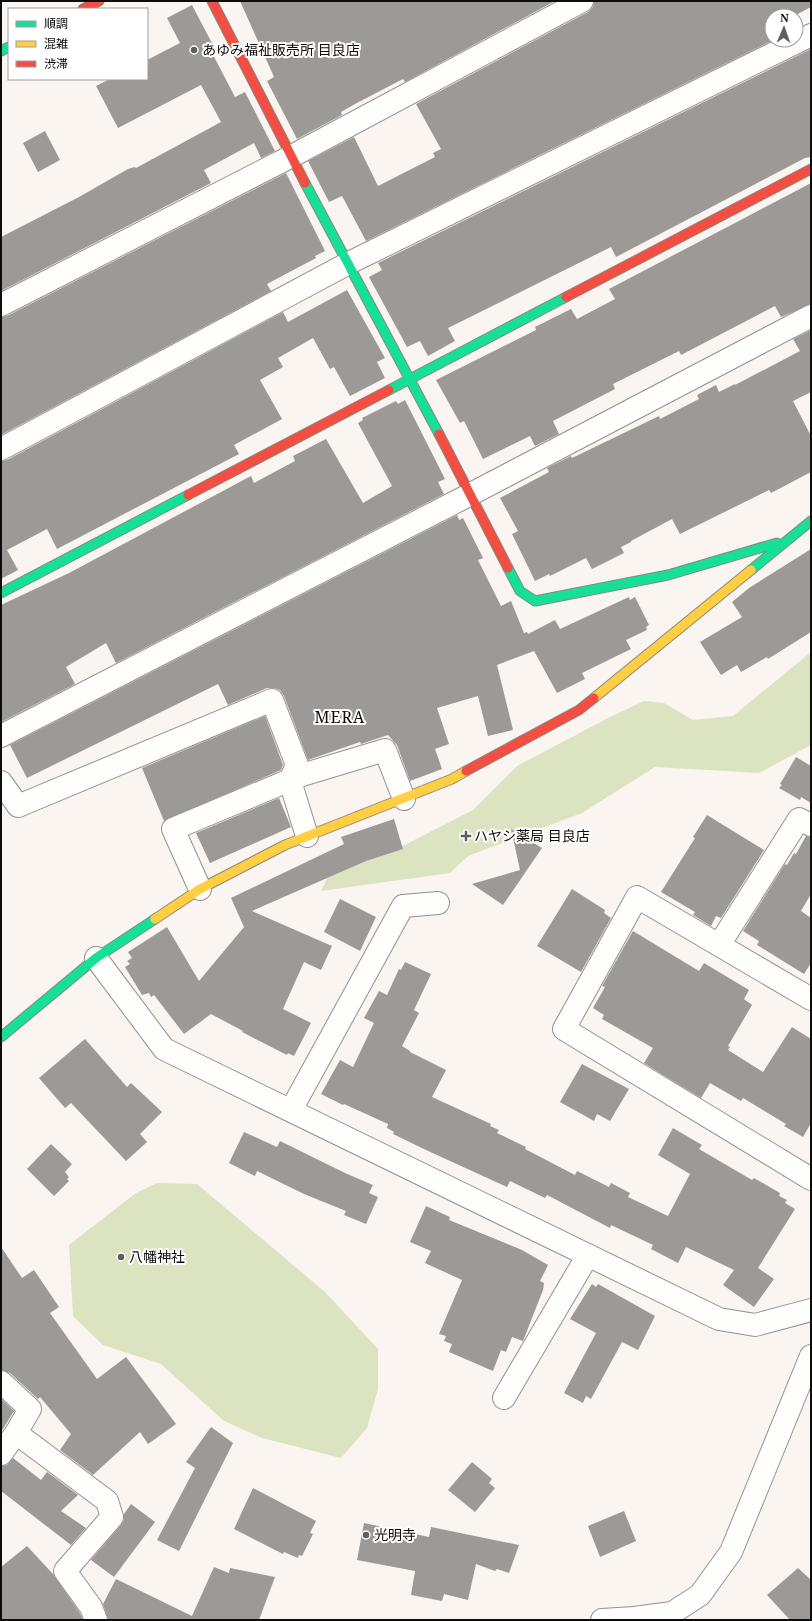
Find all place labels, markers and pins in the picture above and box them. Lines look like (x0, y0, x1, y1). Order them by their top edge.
place label: あゆみ福祉販売所 目良店 (202, 40, 360, 59)
marker: あゆみ福祉販売所 目良店 (189, 45, 199, 55)
place label: ハヤシ薬局 目良店 (474, 826, 590, 845)
marker: ハヤシ薬局 目良店 (461, 831, 471, 841)
place label: 八幡神社 (129, 1247, 185, 1266)
marker: 八幡神社 (116, 1252, 126, 1262)
place label: 光明寺 (374, 1525, 416, 1544)
marker: 光明寺 (361, 1530, 371, 1540)

